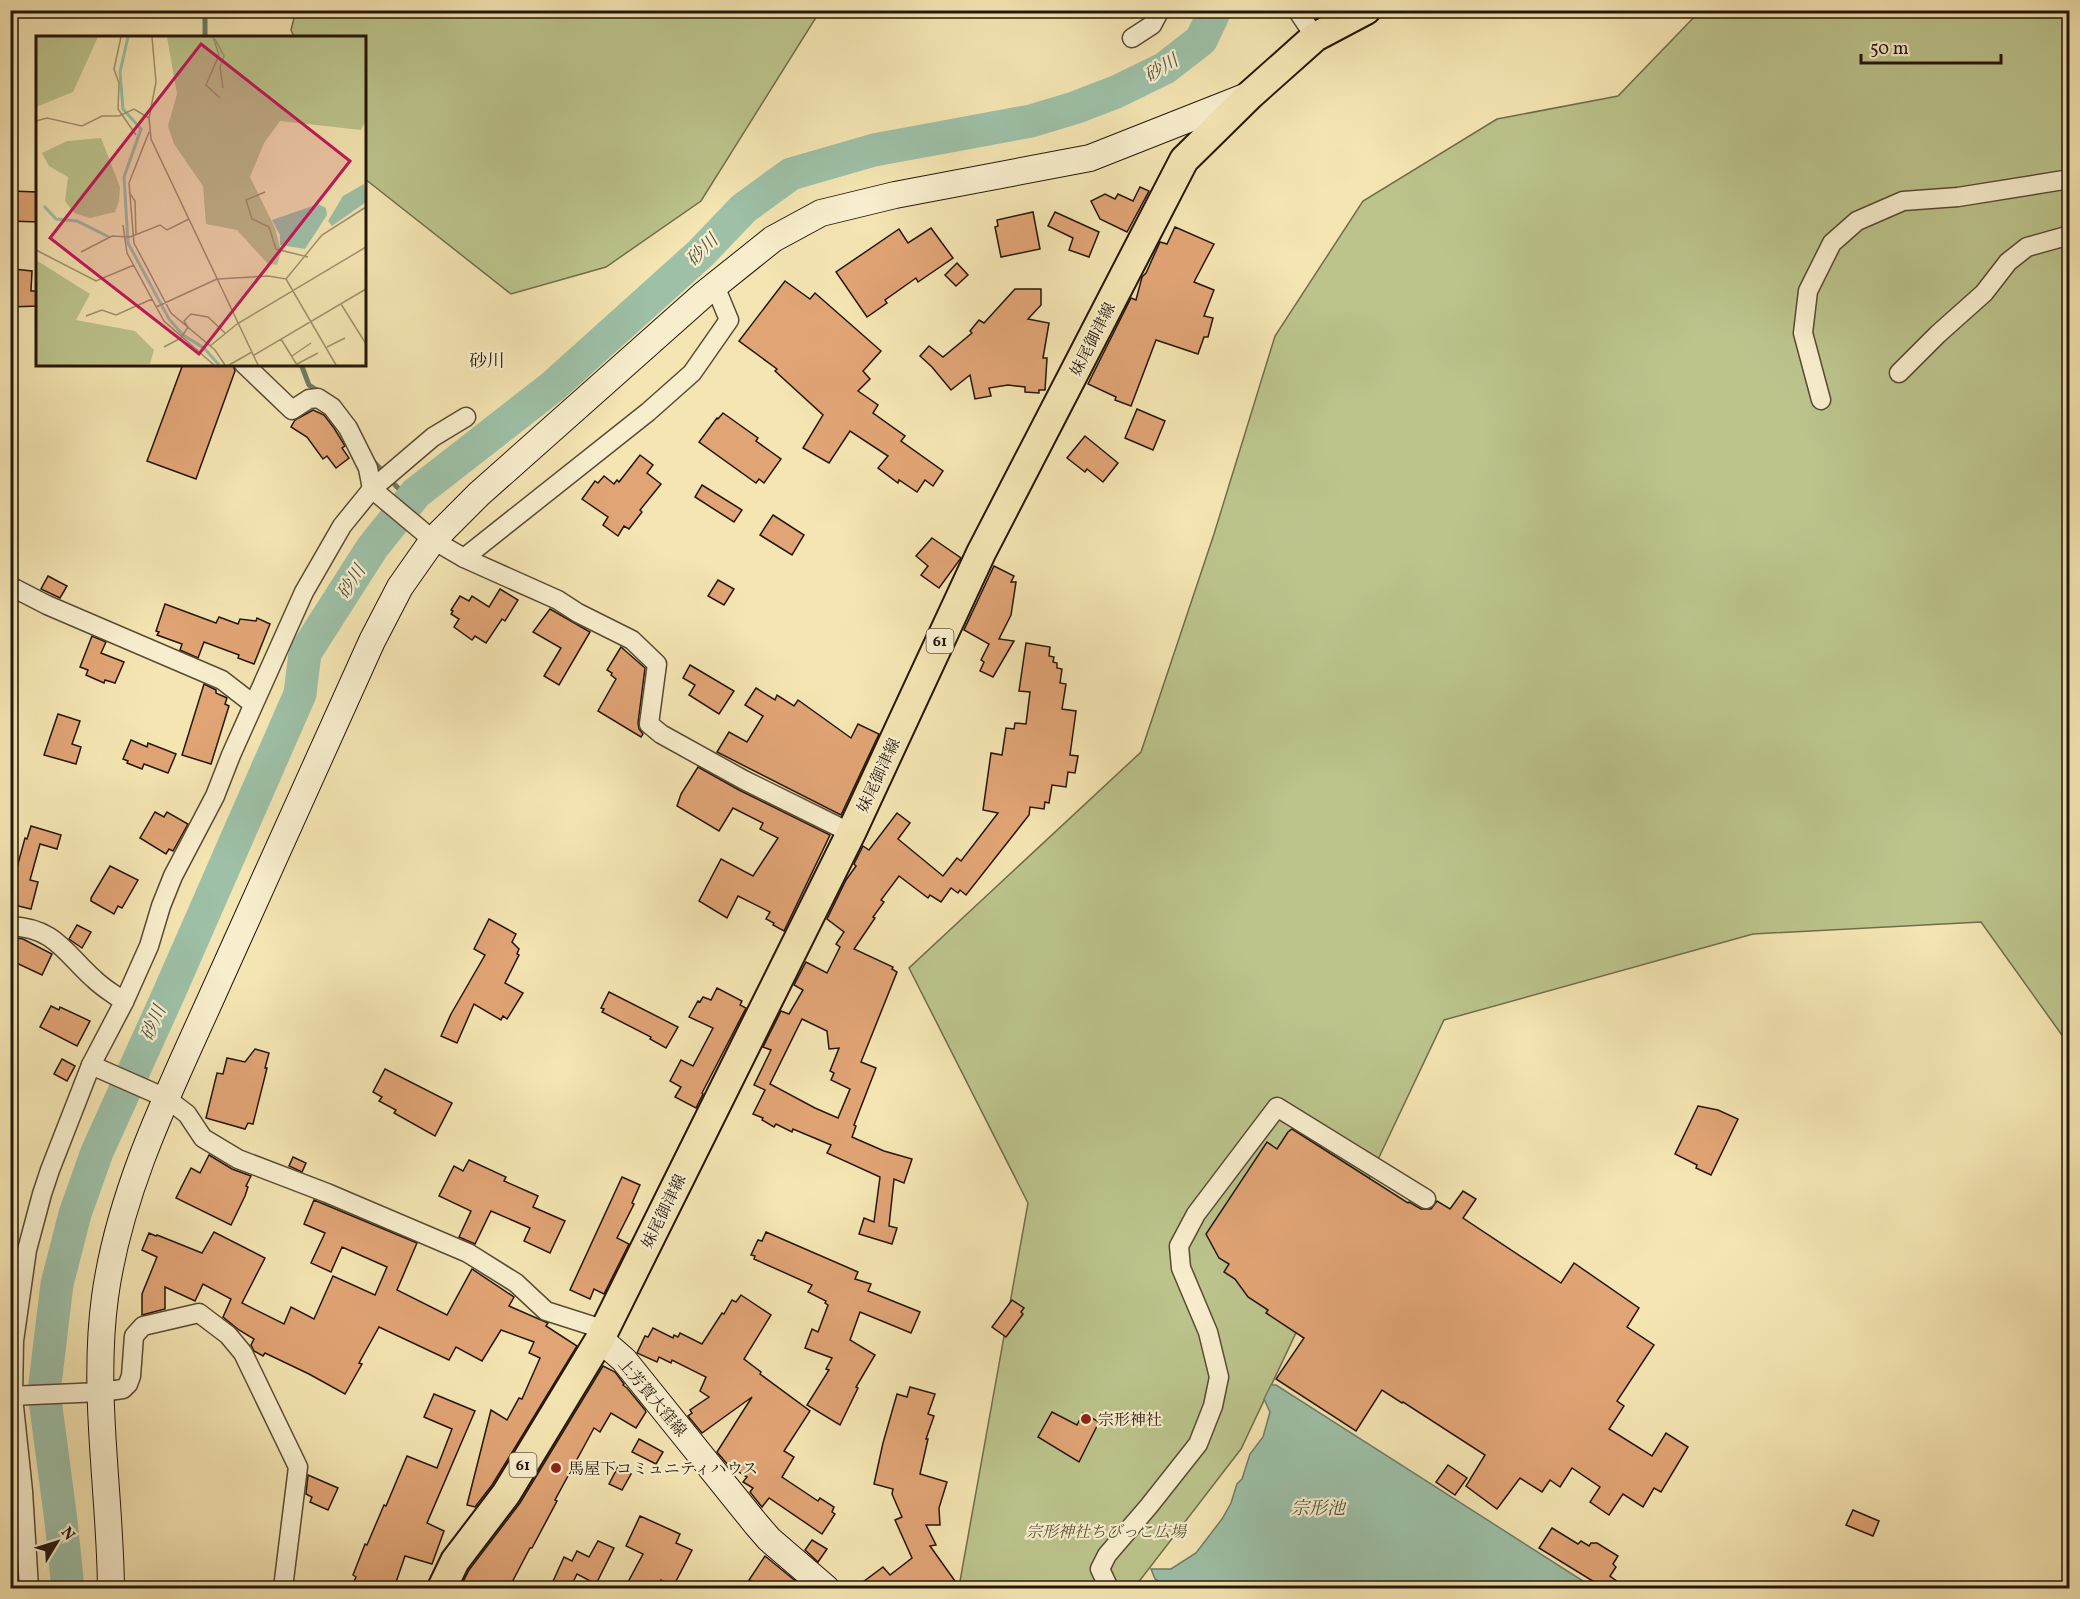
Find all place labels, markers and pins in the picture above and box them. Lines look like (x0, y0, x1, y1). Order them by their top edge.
place label: 宗形神社 (1098, 1410, 1162, 1432)
marker: 宗形神社 (1079, 1412, 1093, 1426)
place label: 馬屋下コミュニティハウス (568, 1459, 758, 1481)
marker: 馬屋下コミュニティハウス (549, 1461, 563, 1475)

